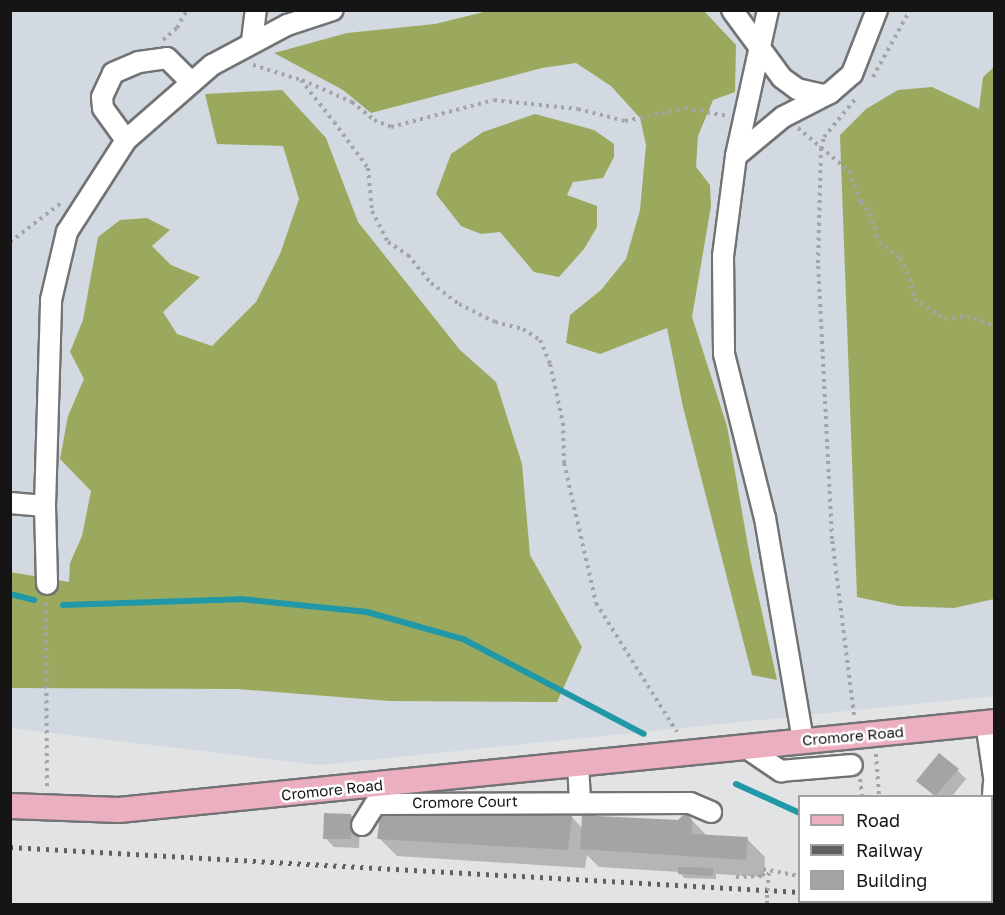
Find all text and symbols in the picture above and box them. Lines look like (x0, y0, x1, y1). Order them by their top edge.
street label: Cromore Road (801, 723, 905, 749)
street label: Cromore Road (280, 776, 384, 804)
street label: Cromore Court (412, 792, 518, 812)
legend (798, 795, 993, 903)
text: Road (856, 809, 900, 831)
text: Railway (856, 839, 923, 861)
text: Building (856, 869, 927, 891)

